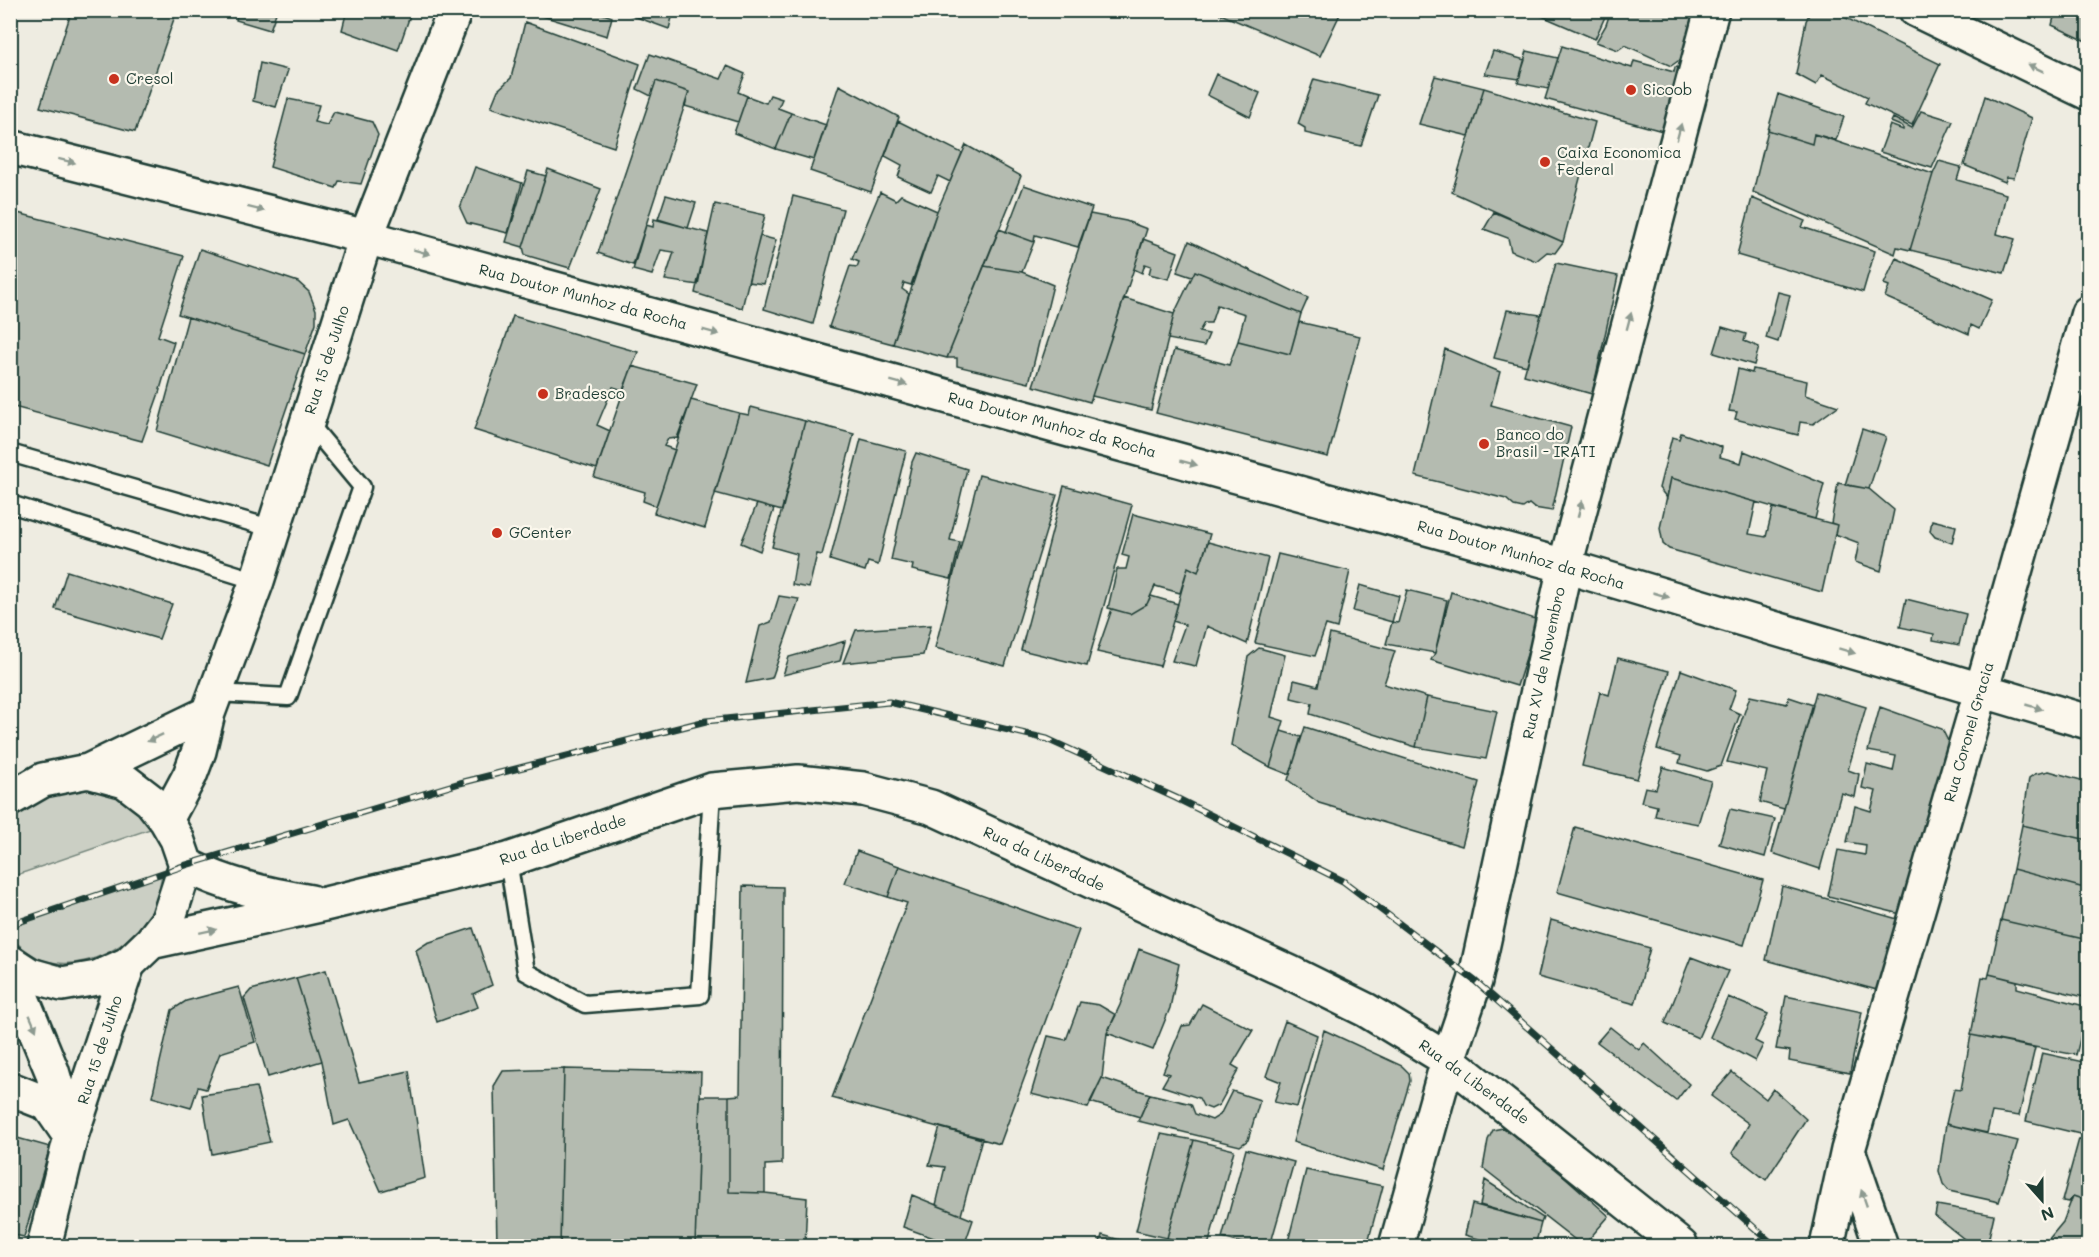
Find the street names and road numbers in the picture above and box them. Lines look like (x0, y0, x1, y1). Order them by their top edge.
street label: Rua Doutor Munhoz da Rocha (477, 259, 690, 334)
street label: Rua 15 de Julho (299, 303, 353, 417)
street label: Rua Doutor Munhoz da Rocha (946, 387, 1159, 462)
street label: Rua Doutor Munhoz da Rocha (1415, 515, 1627, 593)
street label: Rua XV de Novembro (1517, 585, 1569, 741)
street label: Rua Coronel Gracia (1938, 659, 1998, 804)
street label: Rua da Liberdade (497, 809, 629, 869)
street label: Rua da Liberdade (980, 821, 1109, 895)
street label: Rua 15 de Julho (72, 993, 126, 1107)
street label: Rua da Liberdade (1415, 1034, 1534, 1128)

